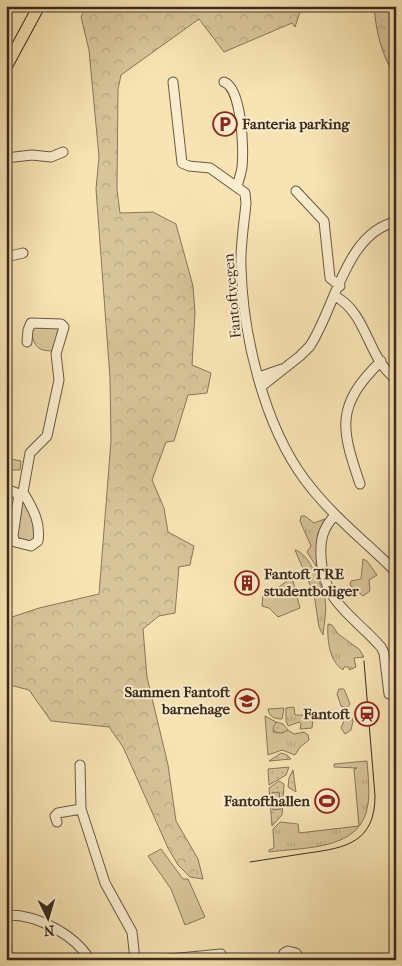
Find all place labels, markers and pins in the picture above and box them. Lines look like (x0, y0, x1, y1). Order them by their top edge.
parking icon: Fanteria parking (212, 111, 238, 137)
place label: Fanteria parking (241, 115, 350, 133)
place label: Fantoft TRE studentboliger (263, 565, 359, 600)
building icon: Fantoft TRE studentboliger (234, 570, 260, 596)
place label: Sammen Fantoft barnehage (124, 683, 231, 718)
school or university icon: Sammen Fantoft barnehage (234, 688, 260, 714)
station icon: Fantoft (354, 701, 380, 727)
place label: Fantoft (302, 705, 351, 723)
sports icon: Fantofthallen (314, 788, 340, 814)
place label: Fantofthallen (223, 792, 310, 810)

